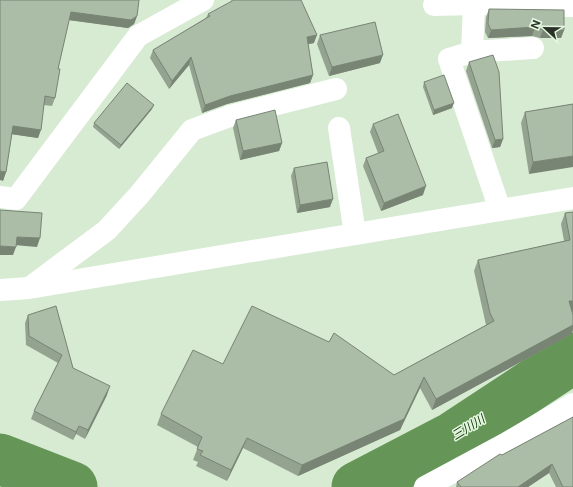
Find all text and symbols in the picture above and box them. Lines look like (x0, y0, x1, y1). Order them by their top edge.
north arrow (525, 8, 565, 48)
text: N (528, 18, 544, 31)
water label: 三川川 (449, 410, 489, 443)

